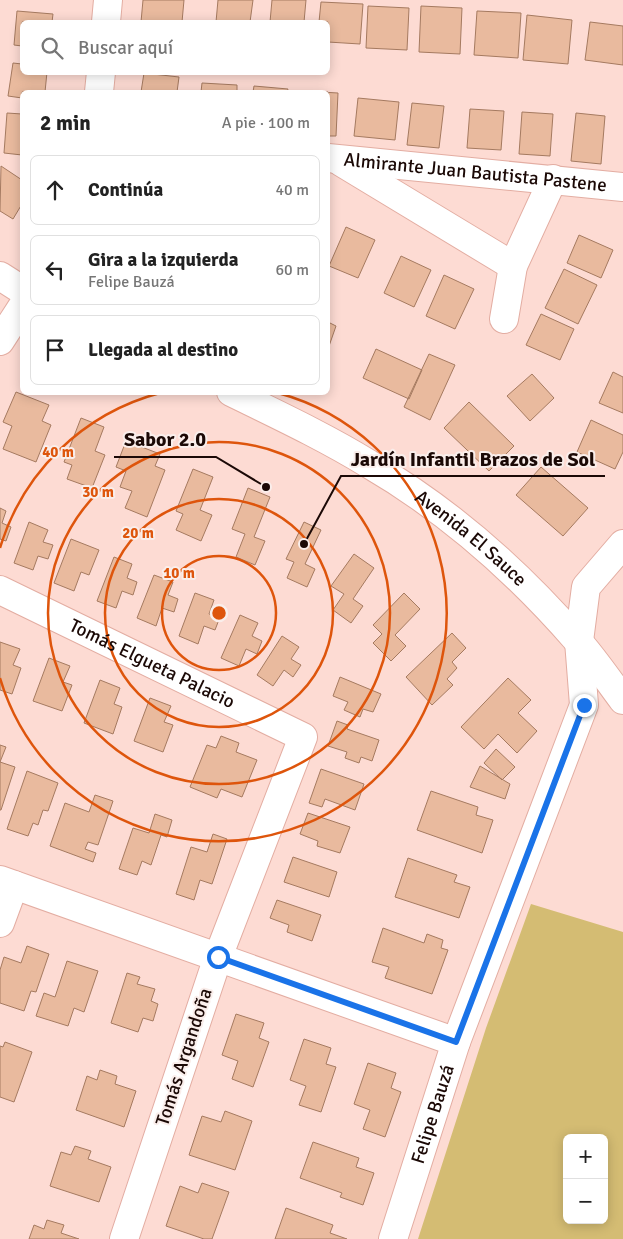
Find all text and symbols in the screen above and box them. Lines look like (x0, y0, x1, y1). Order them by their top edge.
search box (20, 20, 330, 75)
icon: search (38, 34, 66, 62)
text: Buscar aquí (78, 36, 173, 60)
text: 2 min (40, 110, 91, 136)
text: A pie · 100 m (222, 113, 310, 133)
street label: Almirante Juan Bautista Pastene (343, 148, 608, 197)
icon: ahead (41, 176, 69, 204)
text: Continúa (88, 178, 163, 202)
text: 40 m (275, 180, 309, 200)
text: Gira a la izquierda (88, 248, 238, 272)
icon: left (41, 256, 69, 284)
text: 60 m (275, 260, 309, 280)
text: Felipe Bauzá (88, 272, 175, 292)
icon: arrive (41, 336, 69, 364)
text: Llegada al destino (88, 338, 238, 362)
callout: Sabor 2.0 (114, 422, 216, 457)
text: Sabor 2.0 (124, 427, 206, 452)
callout: Jardín Infantil Brazos de Sol (341, 441, 605, 476)
text: 40 m (42, 443, 74, 461)
text: Jardín Infantil Brazos de Sol (351, 447, 595, 472)
text: 30 m (82, 483, 114, 501)
street label: Avenida El Sauce (410, 485, 532, 592)
text: 20 m (122, 524, 154, 542)
text: 10 m (163, 564, 195, 582)
centre of rings (210, 604, 228, 622)
street label: Tomás Elgueta Palacio (65, 613, 239, 714)
route end (573, 694, 596, 717)
route start (207, 946, 230, 969)
street label: Tomás Argandoña (150, 985, 218, 1129)
street label: Felipe Bauzá (406, 1062, 460, 1167)
map controls (563, 1134, 608, 1224)
button: + (563, 1134, 608, 1179)
button: − (563, 1179, 608, 1224)

